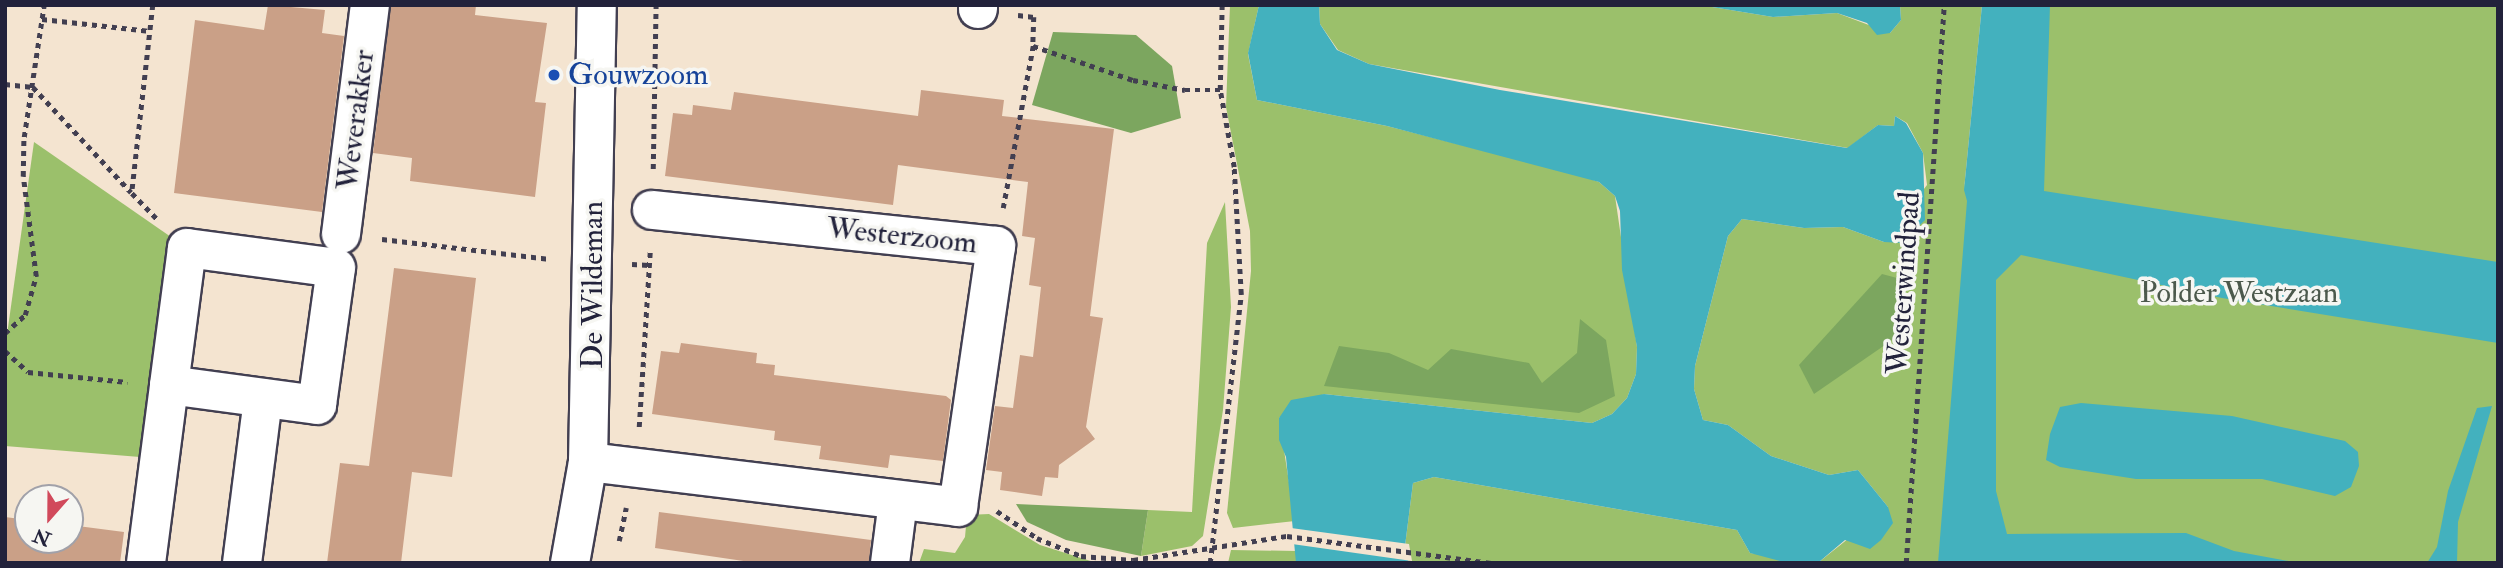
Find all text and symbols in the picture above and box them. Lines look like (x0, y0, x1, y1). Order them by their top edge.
street label: Weverakker (330, 48, 382, 192)
place label: Gouwzoom (568, 57, 708, 93)
marker: Gouwzoom (546, 67, 562, 83)
street label: Westerwindpad (1880, 190, 1928, 376)
street label: De Wildeman (575, 201, 611, 369)
street label: Westerzoom (825, 210, 979, 262)
park label: Polder Westzaan (2140, 275, 2338, 311)
north arrow (14, 484, 84, 554)
text: N (30, 522, 54, 551)

